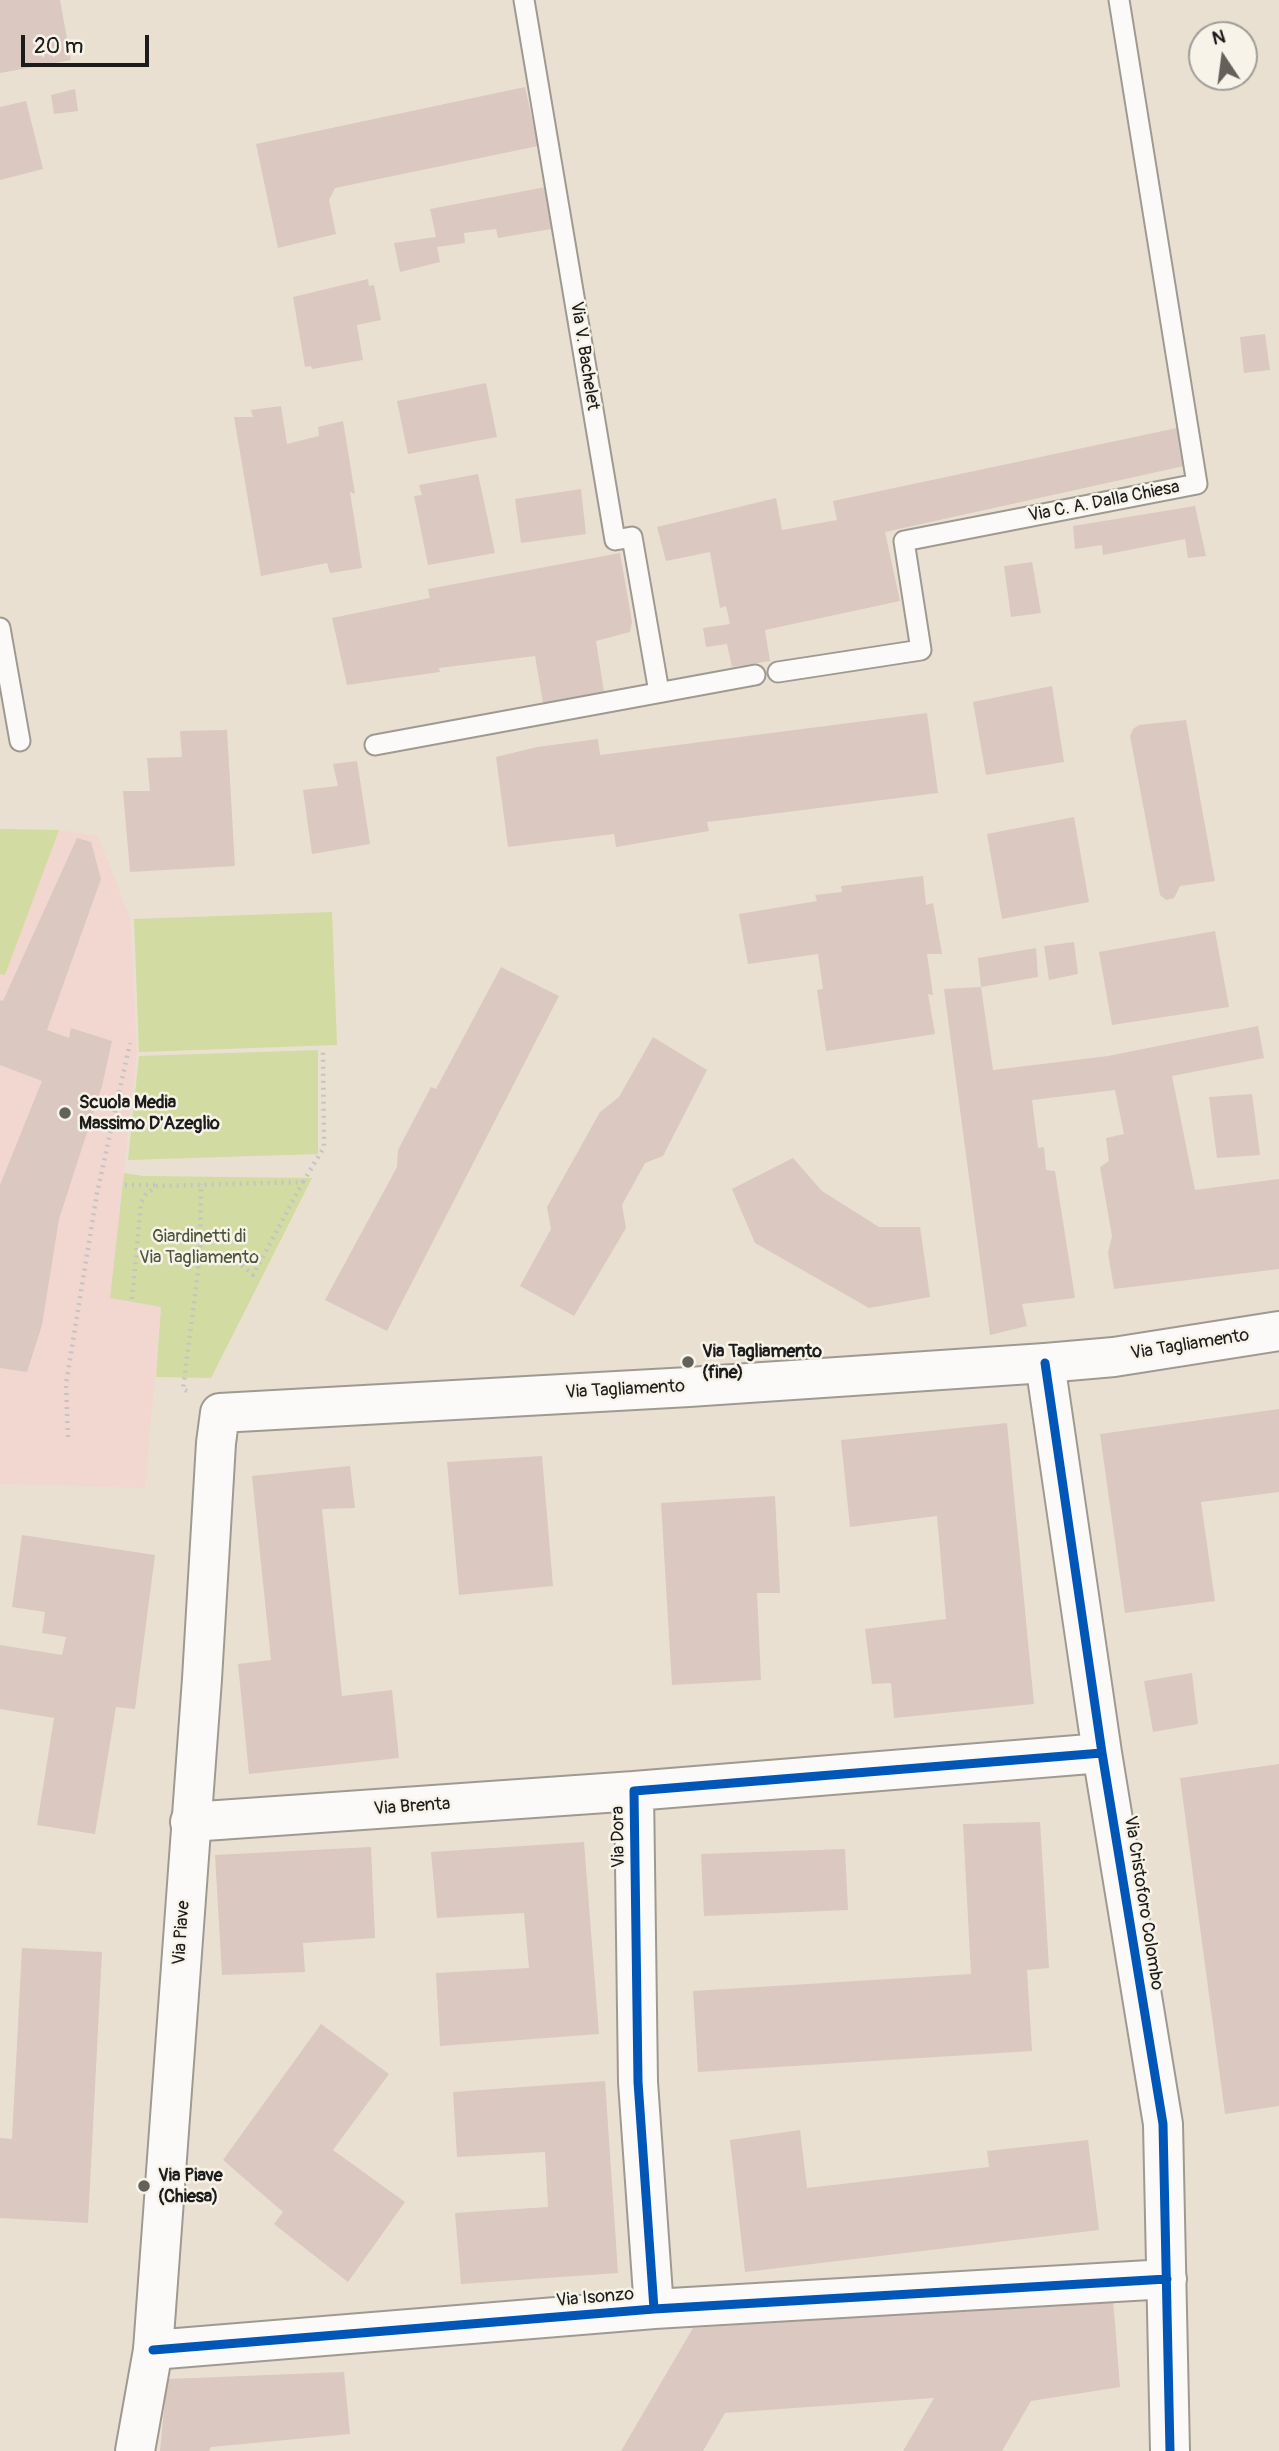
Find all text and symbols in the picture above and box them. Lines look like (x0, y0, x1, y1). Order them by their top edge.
scale bar (24, 21, 152, 65)
north arrow (1188, 21, 1258, 91)
text: N (1210, 24, 1228, 51)
text: 20 m (34, 33, 83, 60)
street label: Via V. Bachelet (565, 300, 603, 412)
street label: Via C. A. Dalla Chiesa (1027, 477, 1181, 527)
place label: Scuola Media Massimo D'Azeglio (79, 1092, 220, 1134)
marker: Scuola Media Massimo D'Azeglio (57, 1105, 73, 1121)
park label: Giardinetti di Via Tagliamento (139, 1226, 259, 1268)
street label: Via Tagliamento (1129, 1325, 1251, 1365)
place label: Via Tagliamento (fine) (702, 1341, 822, 1384)
marker: Via Tagliamento (fine) (680, 1354, 696, 1370)
street label: Via Tagliamento (565, 1376, 685, 1404)
street label: Via Brenta (373, 1794, 451, 1820)
street label: Via Dora (608, 1806, 630, 1868)
street label: Via Cristoforo Colombo (1119, 1814, 1167, 1992)
street label: Via Piave (169, 1900, 195, 1966)
place label: Via Piave (Chiesa) (158, 2165, 223, 2208)
marker: Via Piave (Chiesa) (136, 2178, 152, 2194)
street label: Via Isonzo (555, 2284, 635, 2312)

